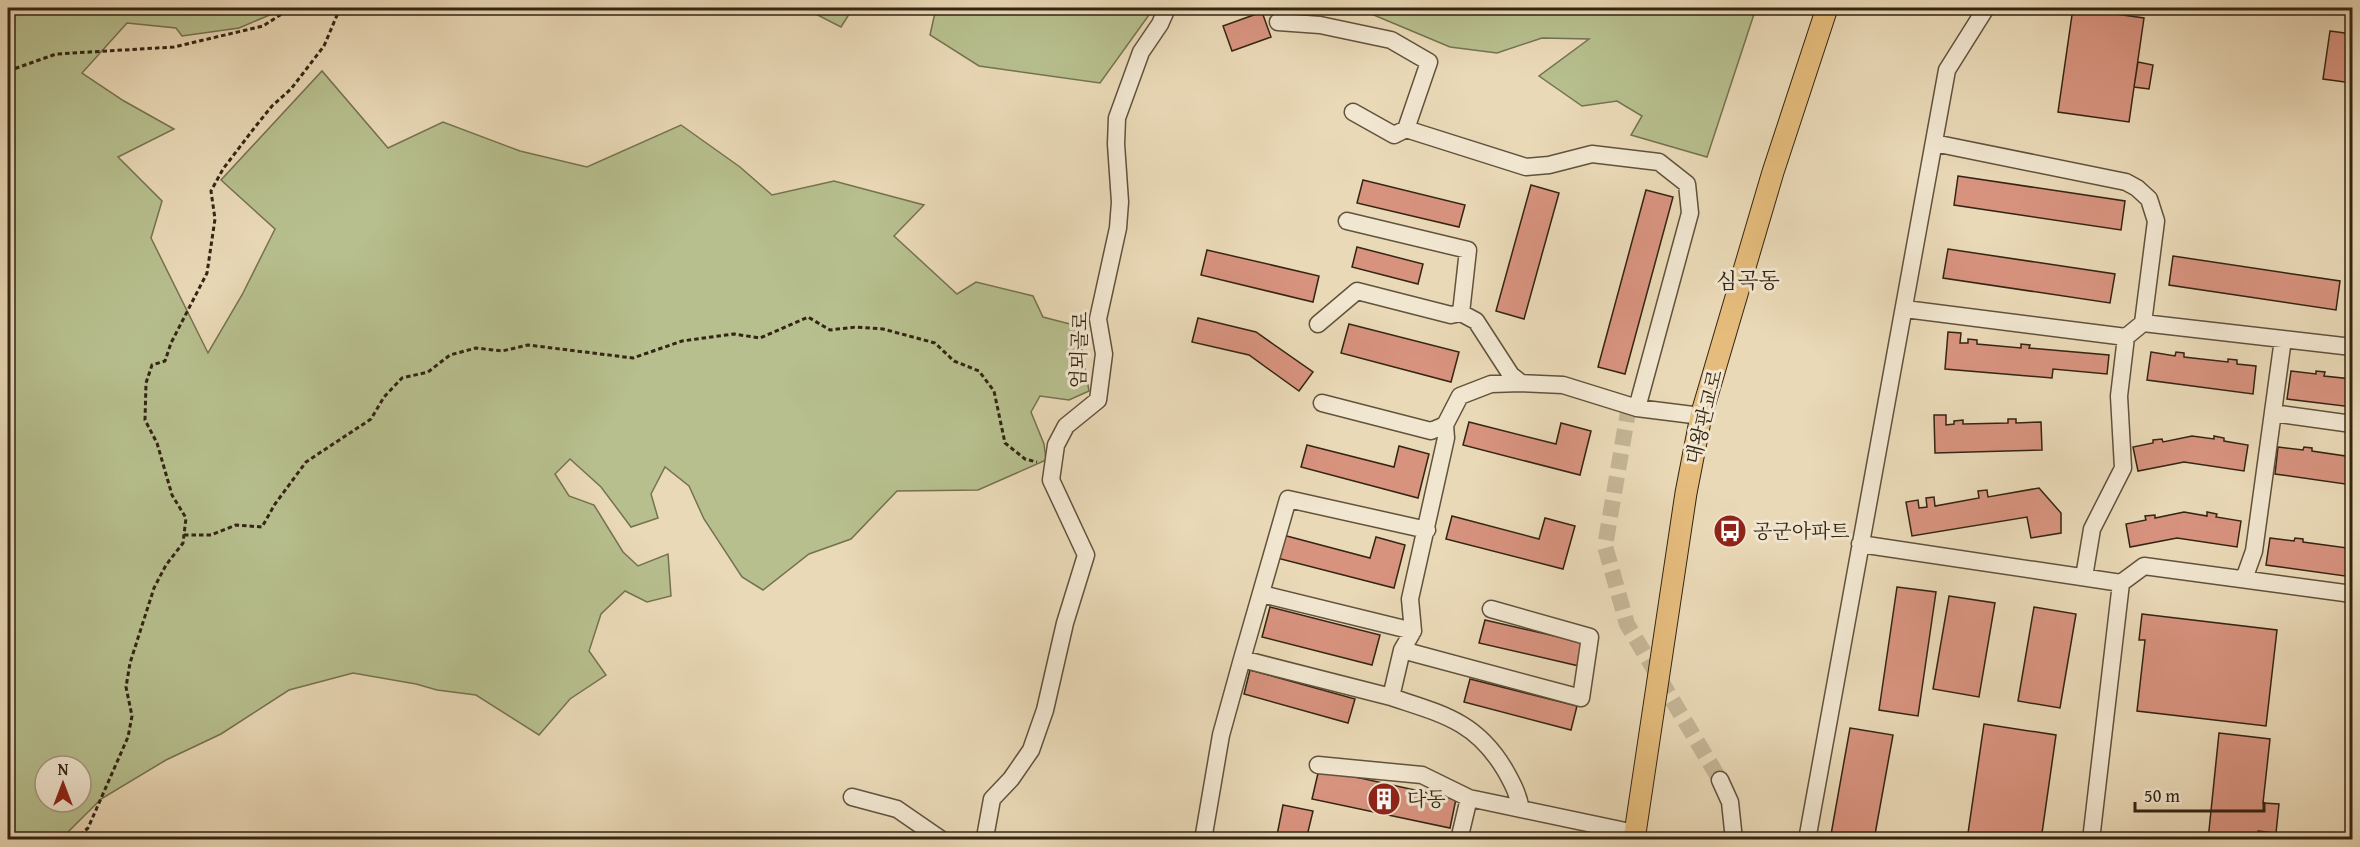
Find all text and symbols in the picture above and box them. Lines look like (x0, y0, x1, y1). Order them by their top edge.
district label: 심곡동 (1716, 264, 1780, 296)
street label: 엄뫼골로 (1063, 311, 1094, 389)
street label: 대왕판교로 (1678, 367, 1729, 467)
bus stop icon: 공군아파트 (1712, 513, 1748, 549)
place label: 공군아파트 (1753, 516, 1850, 545)
north arrow (33, 754, 93, 814)
text: N (58, 757, 69, 781)
scale bar (2135, 775, 2264, 813)
building icon: 다동 (1366, 781, 1402, 817)
text: 50 m (2144, 782, 2180, 809)
place label: 다동 (1407, 784, 1446, 813)

